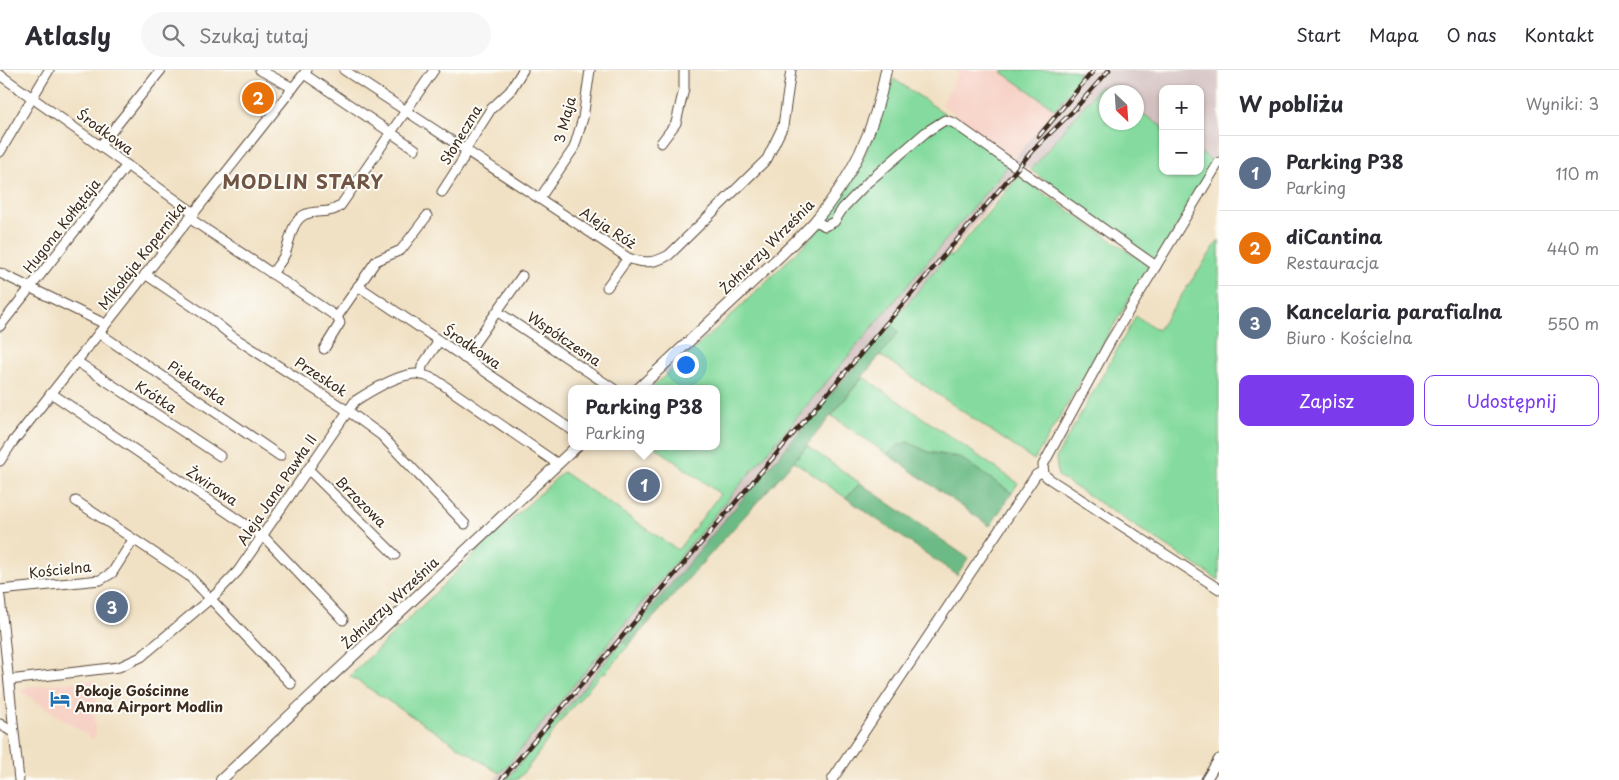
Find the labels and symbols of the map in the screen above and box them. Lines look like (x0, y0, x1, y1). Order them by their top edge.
pin: 2 (242, 79, 274, 117)
north arrow (1099, 85, 1144, 130)
street label: 3 Maja (548, 94, 581, 146)
street label: Słoneczna (434, 101, 487, 169)
street label: Środkowa (72, 104, 138, 160)
district label: MODLIN STARY (222, 167, 384, 195)
street label: Hugona Kołłątaja (18, 174, 105, 277)
street label: Żołnierzy Września (714, 194, 819, 299)
street label: Mikołaja Kopernika (93, 197, 190, 314)
street label: Aleja Róż (576, 202, 640, 254)
street label: Współczesna (523, 306, 606, 371)
street label: Środkowa (439, 319, 506, 374)
street label: Przeskok (291, 352, 352, 401)
your location (673, 352, 699, 378)
street label: Piekarska (164, 355, 231, 410)
street label: Krótka (131, 375, 182, 418)
street label: Aleja Jana Pawła II (232, 430, 322, 549)
street label: Żwirowa (182, 461, 242, 511)
pin: 1 (628, 466, 660, 504)
street label: Brzozowa (331, 471, 392, 532)
street label: Żołnierzy Września (336, 552, 443, 653)
street label: Kościelna (28, 556, 92, 583)
pin: 3 (96, 588, 128, 626)
place label: Pokoje Gościnne Anna Airport Modlin (74, 680, 223, 717)
hotel icon: Pokoje Gościnne Anna Airport Modlin (49, 688, 71, 710)

